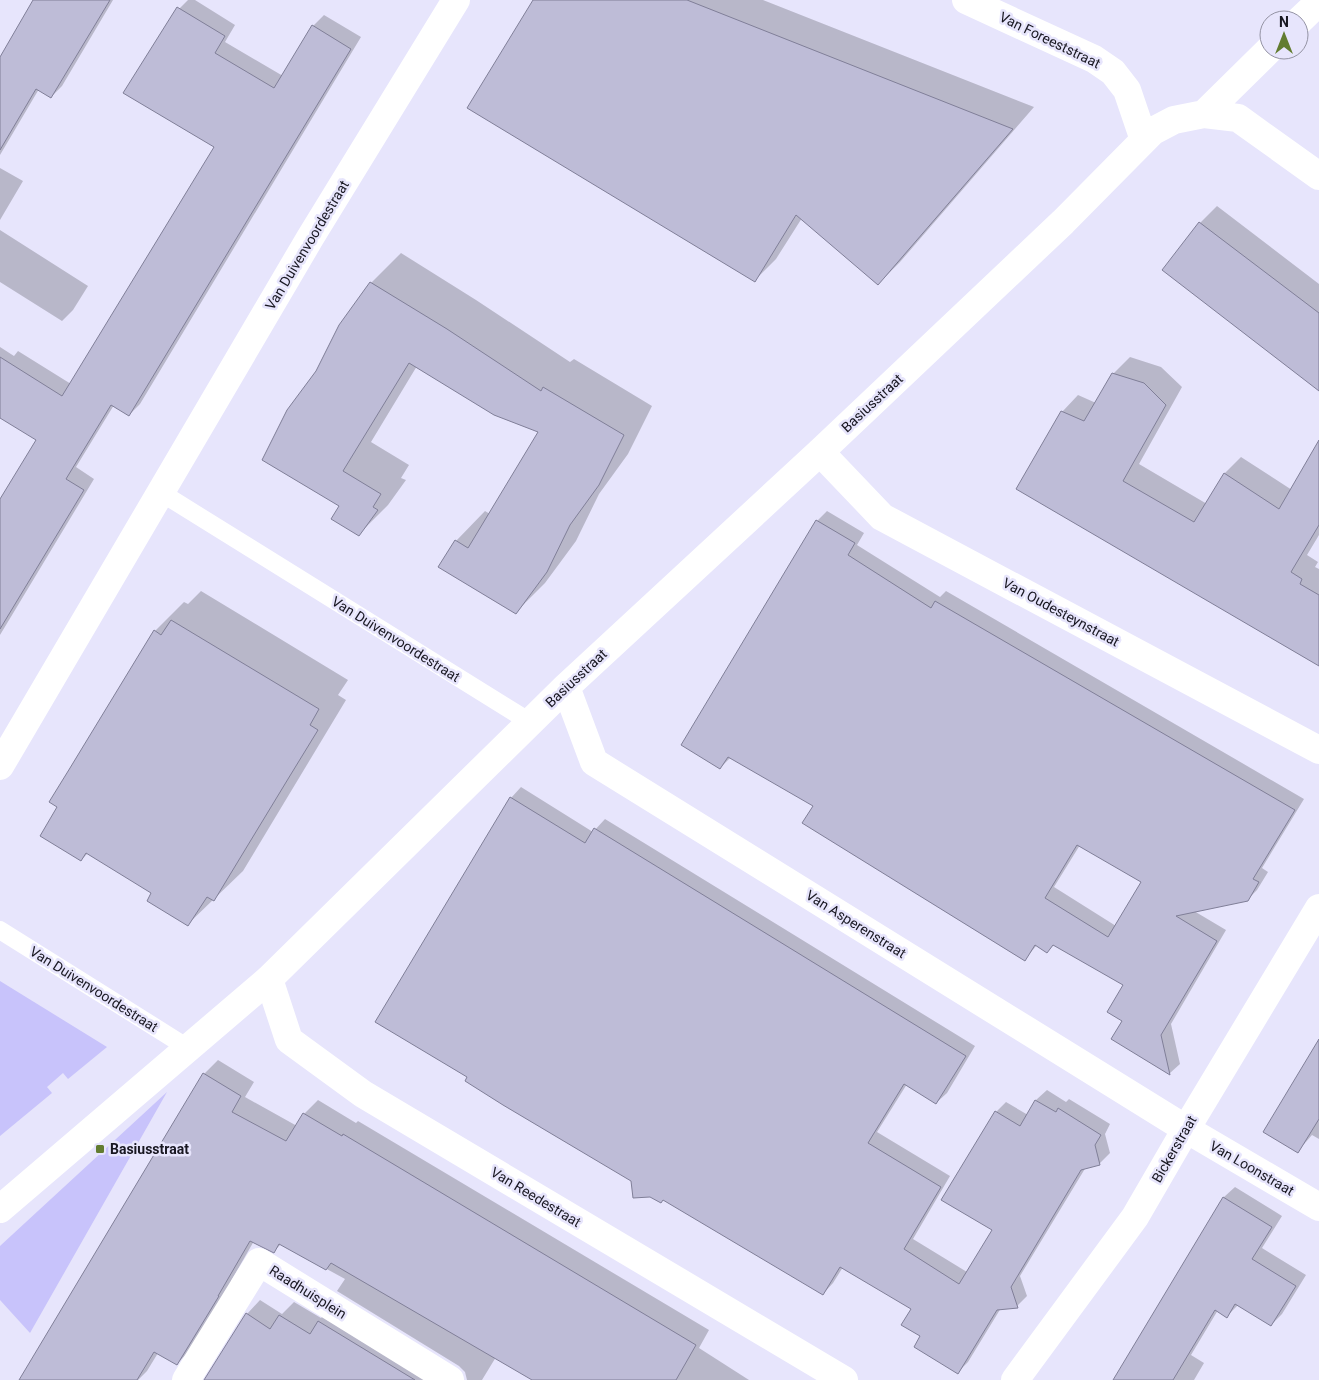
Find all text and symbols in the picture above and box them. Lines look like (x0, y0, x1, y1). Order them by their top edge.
street label: Van Foreeststraat (997, 9, 1103, 72)
north arrow (1259, 10, 1309, 60)
text: N (1279, 14, 1289, 30)
street label: Van Duivenvoordestraat (262, 177, 352, 313)
street label: Basiusstraat (838, 370, 906, 435)
street label: Van Oudesteynstraat (1000, 574, 1122, 650)
street label: Van Duivenvoordestraat (329, 593, 463, 685)
street label: Basiusstraat (542, 645, 610, 710)
street label: Van Asperenstraat (803, 887, 909, 961)
street label: Van Duivenvoordestraat (27, 943, 161, 1035)
street label: Bickerstraat (1148, 1112, 1200, 1185)
street label: Van Loonstraat (1207, 1137, 1297, 1199)
place label: Basiusstraat (110, 1141, 189, 1157)
marker: Basiusstraat (94, 1143, 106, 1155)
street label: Van Reedestraat (488, 1164, 584, 1230)
street label: Raadhuisplein (267, 1262, 349, 1322)

